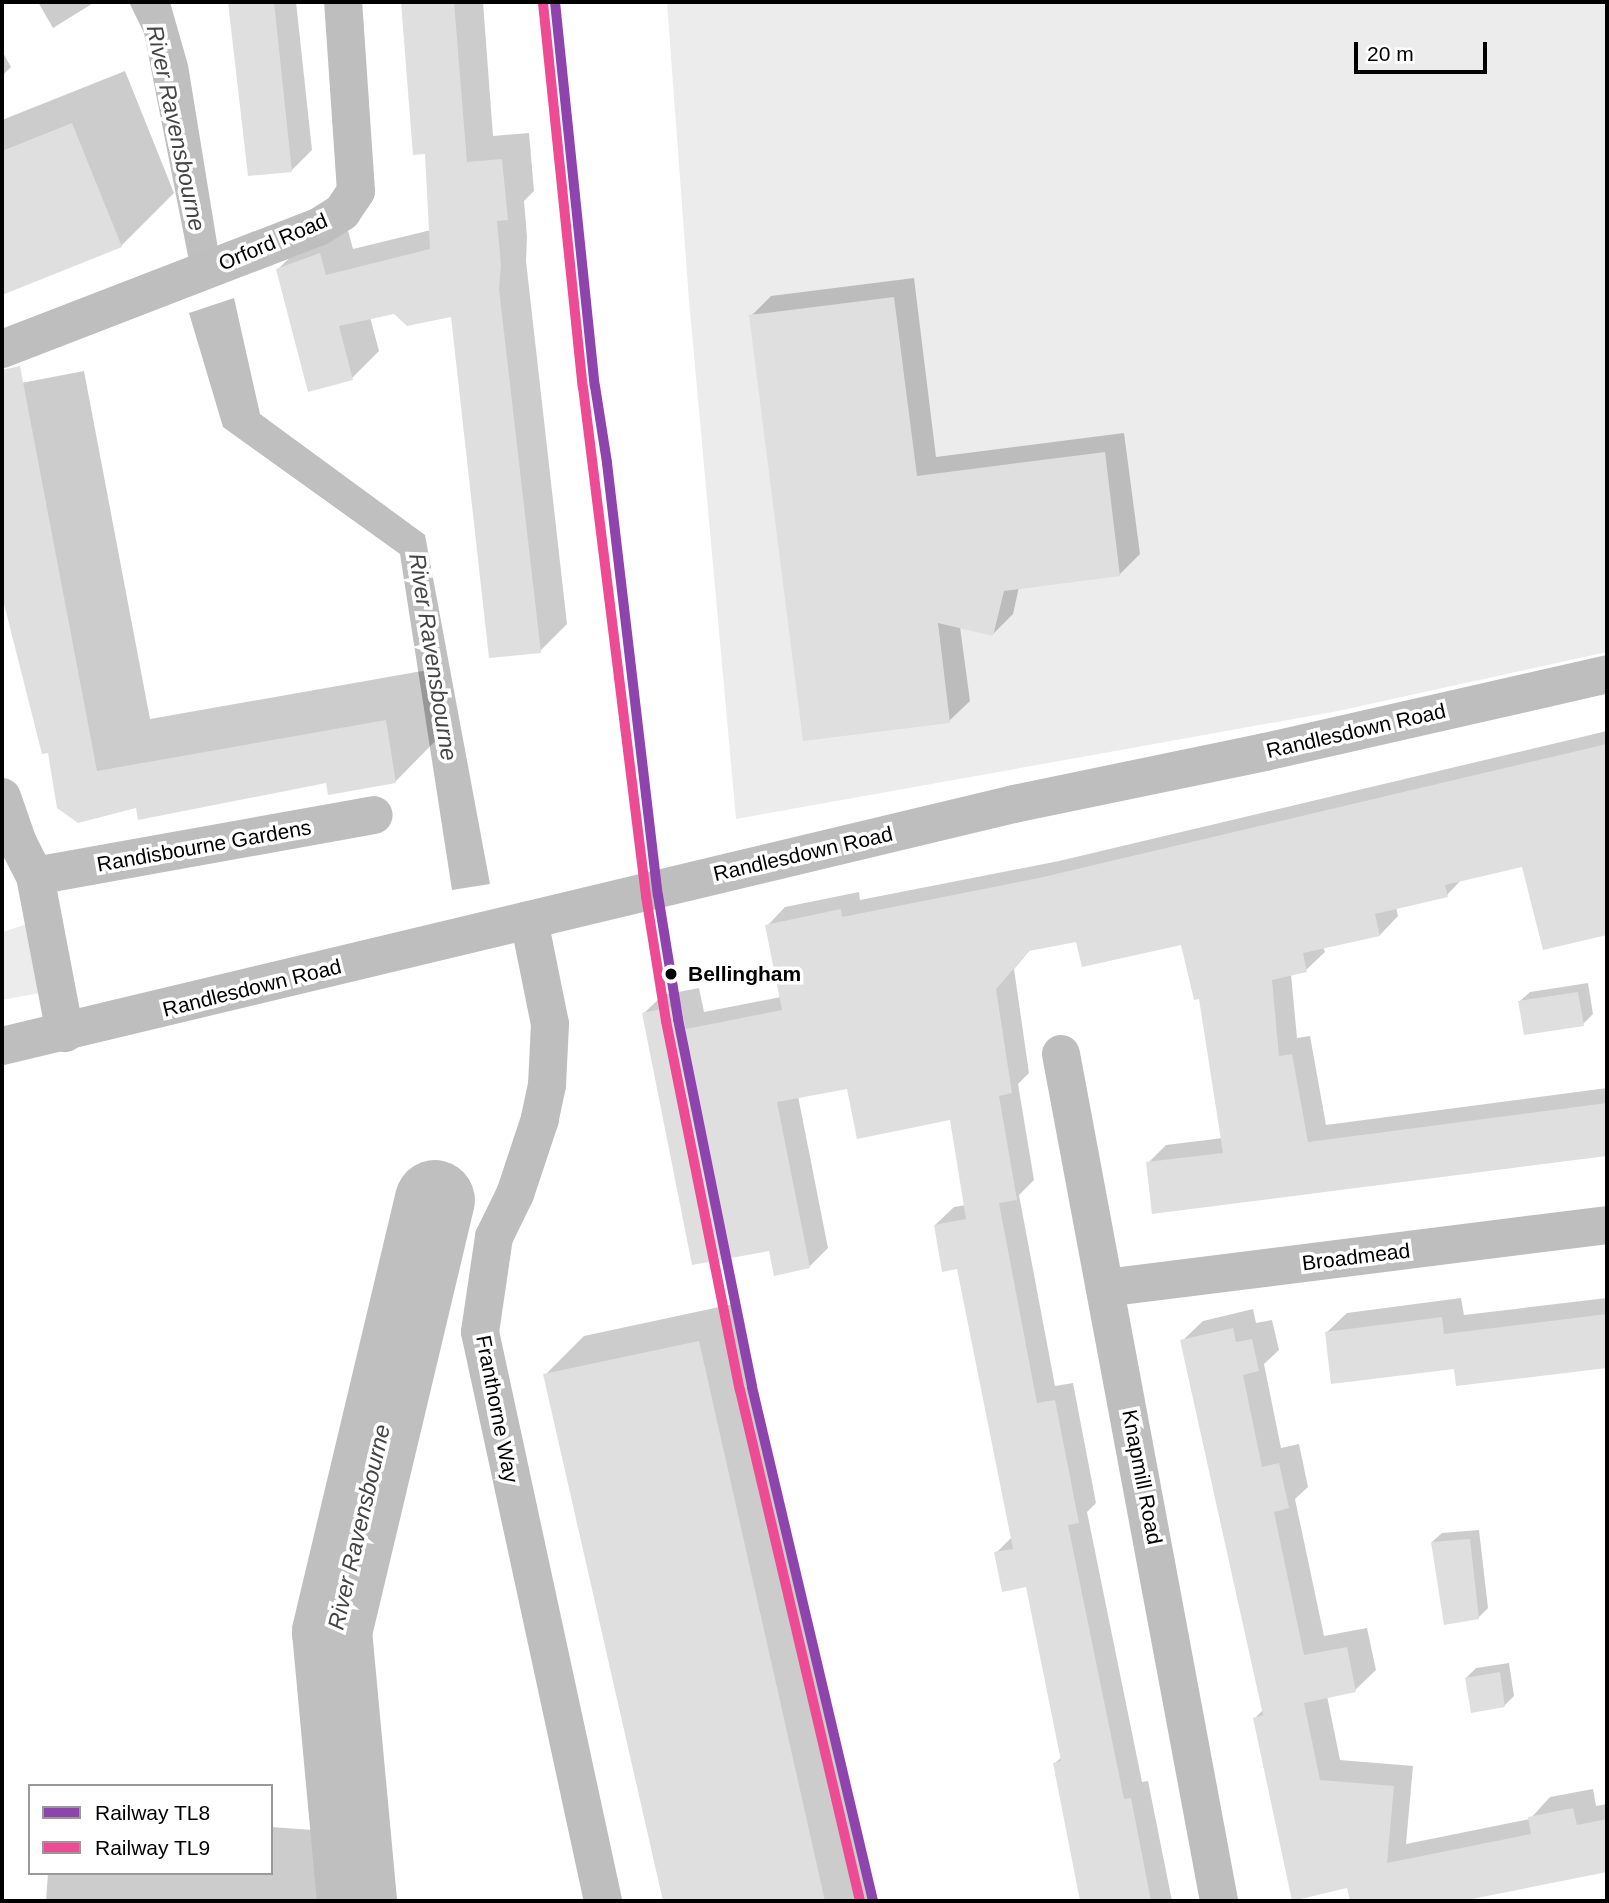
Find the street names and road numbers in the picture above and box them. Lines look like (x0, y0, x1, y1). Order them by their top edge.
street label: Orford Road (215, 208, 331, 276)
street label: Randlesdown Road (1264, 698, 1448, 764)
street label: Randisbourne Gardens (95, 815, 313, 877)
street label: Randlesdown Road (711, 821, 895, 887)
street label: Randlesdown Road (160, 954, 344, 1022)
street label: Broadmead (1301, 1238, 1411, 1276)
street label: Franthorne Way (470, 1333, 524, 1485)
street label: Knapmill Road (1117, 1408, 1167, 1546)

